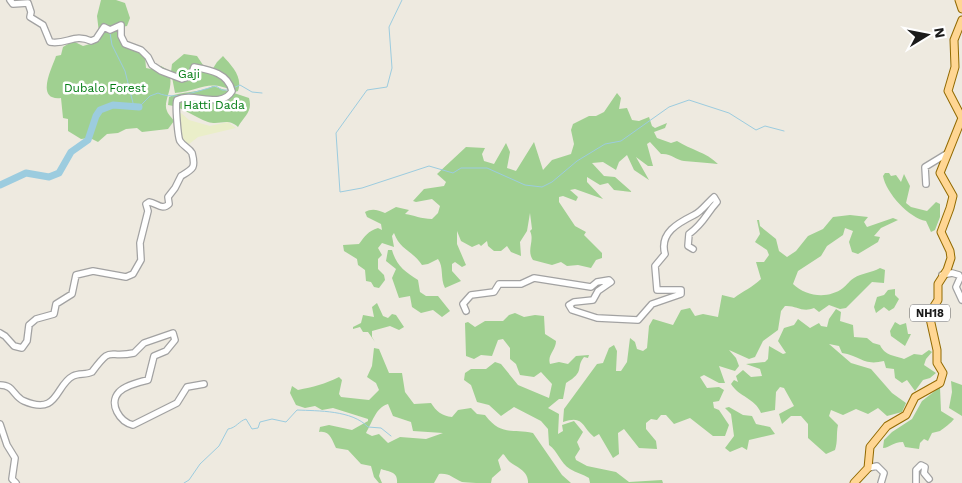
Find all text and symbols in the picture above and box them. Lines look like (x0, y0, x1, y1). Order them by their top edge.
north arrow (902, 10, 952, 60)
text: N (931, 26, 949, 39)
park label: Gaji (178, 67, 200, 81)
park label: Dubalo Forest (64, 81, 146, 95)
park label: Hatti Dada (183, 98, 245, 112)
road number: NH18 (910, 304, 950, 322)

